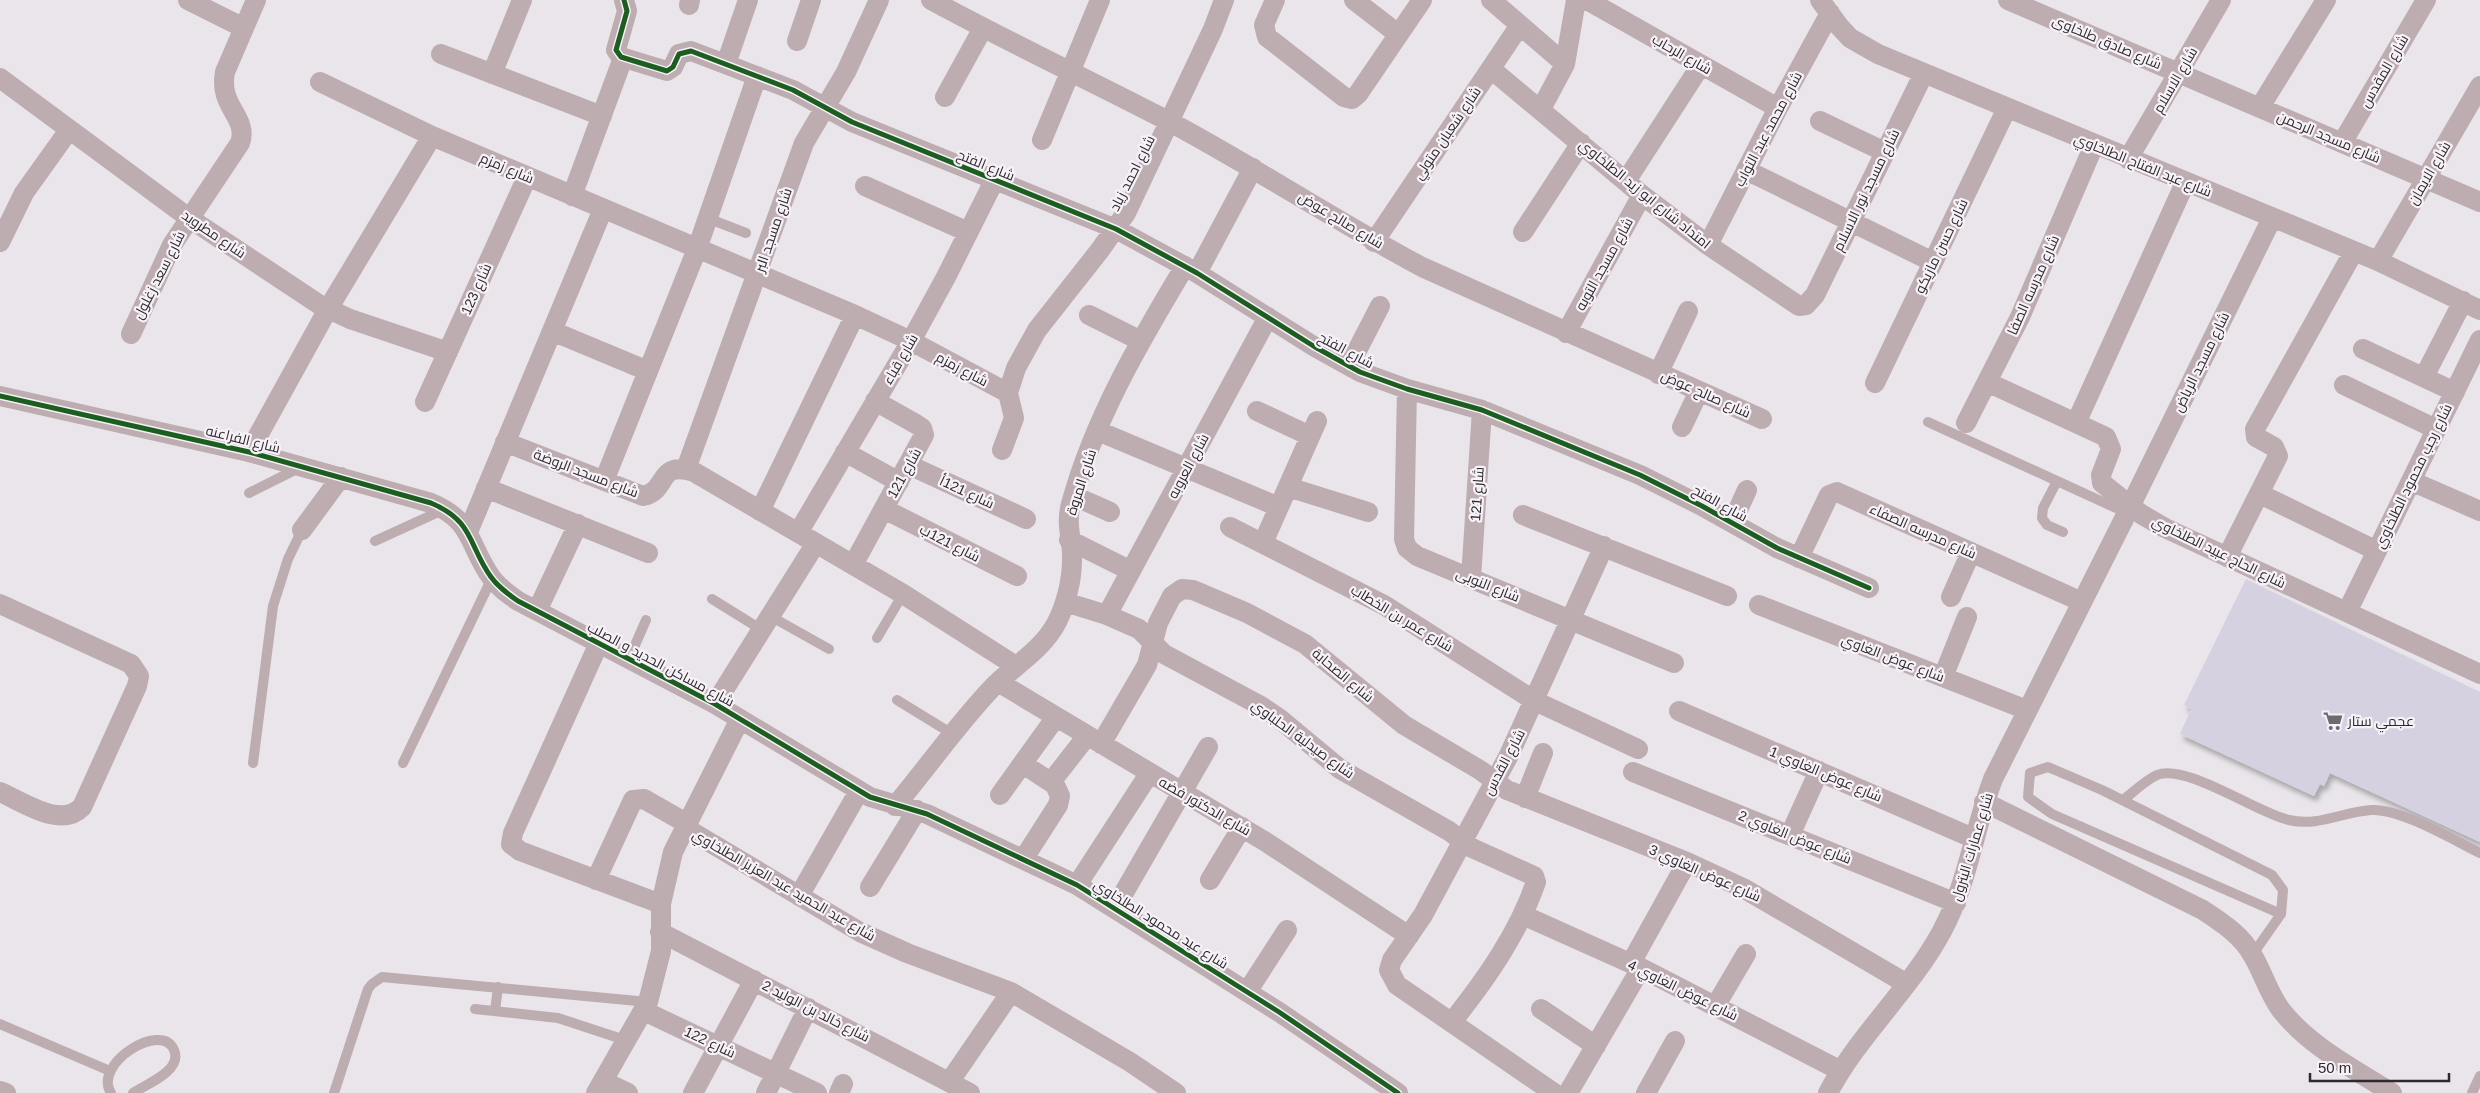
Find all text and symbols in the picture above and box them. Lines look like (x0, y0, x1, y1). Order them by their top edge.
street label: شارع صادق طلخاوى (2050, 12, 2164, 73)
street label: شارع الرحاب (1649, 31, 1714, 78)
street label: شارع المقدس (2357, 32, 2412, 111)
street label: شارع الاسلام (2150, 44, 2202, 117)
street label: شارع محمد عبد التواب (1731, 69, 1806, 190)
street label: شارع شعبان متولي (1410, 84, 1487, 185)
street label: شارع مسجد الرحمن (2275, 108, 2383, 167)
street label: شارع مسجد نور الاسلام (1829, 126, 1904, 255)
street label: شارع عبد الفتاح الطلخاوي (2070, 130, 2214, 204)
street label: شارع احمد زياد (1106, 132, 1159, 214)
street label: امتداد شارع ابو زيد الطلخاوي (1574, 136, 1714, 255)
street label: شارع الايمان (2404, 138, 2454, 208)
street label: شارع الفتح (955, 146, 1017, 185)
street label: شارع زمزم (477, 150, 536, 188)
street label: شارع مسجد البر (751, 186, 796, 275)
street label: شارع صالح عوض (1295, 188, 1386, 252)
street label: شارع حسن مازيكو (1911, 196, 1972, 296)
street label: شارع مطرويد (178, 207, 249, 262)
street label: شارع مسجد التوبه (1572, 215, 1637, 314)
street label: شارع سعد زغلول (130, 228, 189, 322)
street label: شارع مدرسه الصفا (2004, 233, 2063, 338)
street label: شارع 123 (458, 261, 495, 317)
street label: شارع مسجد الرياض (2170, 309, 2233, 415)
street label: شارع الفتح (1315, 329, 1376, 372)
street label: شارع قباء (879, 331, 922, 387)
street label: شارع زمزم (932, 349, 991, 391)
street label: شارع صالح عوض (1658, 367, 1753, 422)
street label: شارع رجب محمود الطلخاوي (2371, 401, 2459, 553)
street label: شارع الفراعنه (204, 422, 282, 457)
street label: شارع العروبه (1164, 431, 1213, 502)
street label: شارع 121 (884, 445, 925, 501)
street label: شارع مسجد الروضة (531, 446, 641, 501)
street label: شارع المروة (1063, 447, 1100, 517)
street label: شارع 121 (1467, 466, 1488, 522)
street label: شارع 121أ (937, 472, 997, 512)
street label: شارع الفتح (1689, 481, 1750, 526)
street label: شارع مدرسه الصفاء (1867, 500, 1979, 563)
street label: شارع الحاج عبيد الطلخاوي (2148, 513, 2288, 595)
street label: شارع 121ب (917, 521, 983, 566)
street label: شارع النوبى (1454, 565, 1522, 606)
street label: شارع عمر بن الخطاب (1348, 581, 1456, 656)
street label: شارع مساكن الحديد و الصلب (584, 618, 737, 710)
street label: شارع عوض الغاوي (1838, 631, 1947, 689)
street label: شارع الصحابة (1309, 645, 1377, 706)
street label: شارع صيدلية الحلباوي (1246, 696, 1357, 785)
supermarket icon: عجمي ستار (2322, 710, 2344, 732)
place label: عجمي ستار (2347, 713, 2414, 733)
street label: شارع القدس (1480, 726, 1529, 798)
street label: شارع عوض الغاوي 1 (1766, 743, 1885, 809)
street label: شارع الدكتور فضه (1156, 773, 1254, 840)
street label: شارع عمارات البترول (1948, 791, 1997, 903)
street label: شارع عوض الغاوي 2 (1735, 807, 1854, 871)
street label: شارع عبد الحميد عبد العزيز الطلخاوي (688, 826, 878, 947)
street label: شارع عوض الغاوي 3 (1645, 841, 1763, 908)
street label: شارع عيد محمود الطلخاوي (1089, 876, 1231, 975)
street label: شارع عوض الغاوي 4 (1624, 956, 1741, 1027)
street label: شارع خالد بن الوليد 2 (759, 977, 872, 1046)
street label: شارع 122 (682, 1023, 738, 1062)
scale bar (2310, 1050, 2449, 1082)
text: 50 m (2318, 1059, 2351, 1076)

